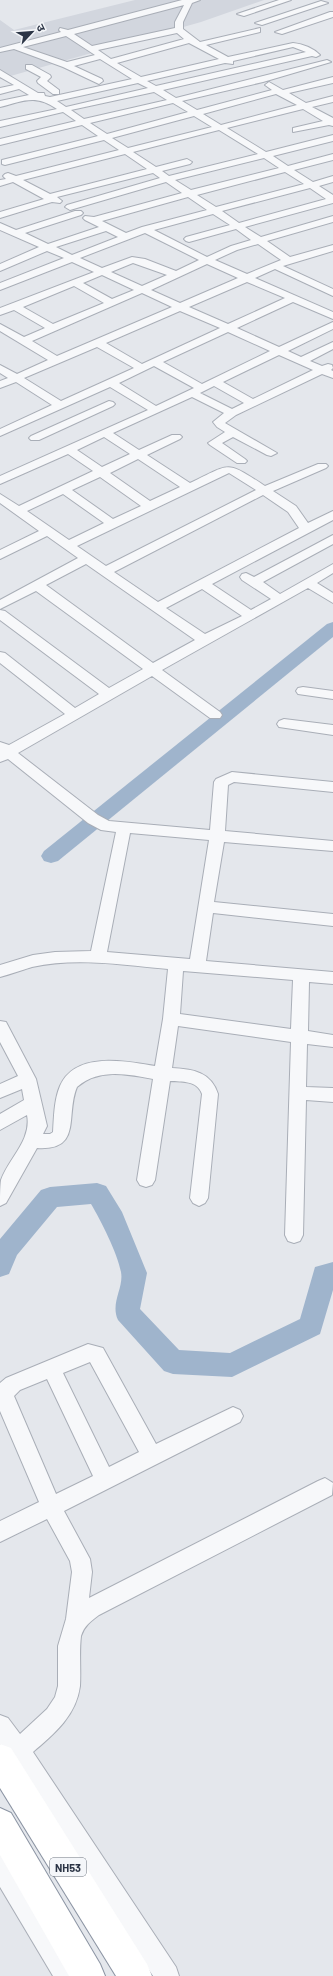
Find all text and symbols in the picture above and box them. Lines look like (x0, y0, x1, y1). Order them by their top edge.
north arrow (12, 12, 52, 52)
text: उ (34, 22, 49, 34)
road number: NH53 (50, 1858, 86, 1876)

